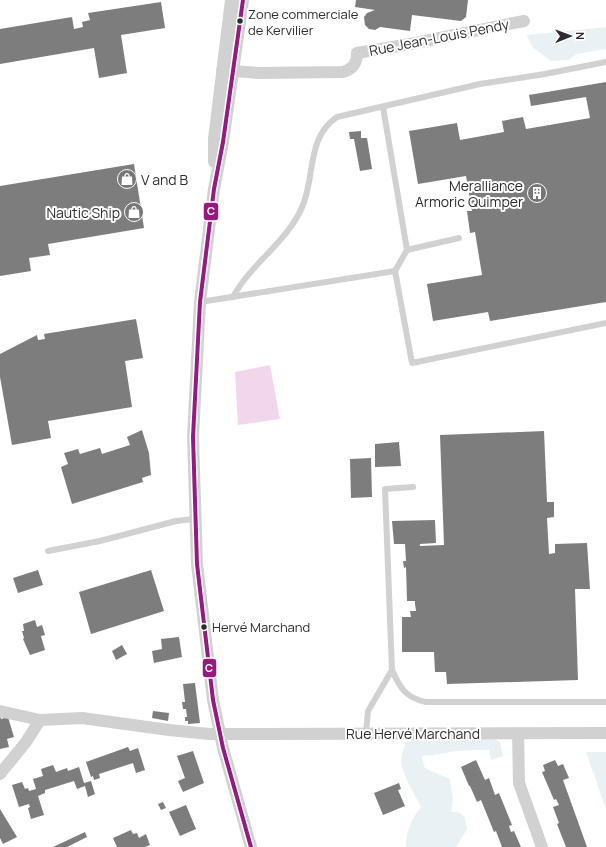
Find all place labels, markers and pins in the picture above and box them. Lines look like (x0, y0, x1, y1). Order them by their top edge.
place label: Zone commerciale de Kervilier (248, 5, 359, 39)
marker: Zone commerciale de Kervilier (235, 16, 245, 26)
shop icon: V and B (116, 168, 138, 190)
place label: V and B (141, 170, 188, 189)
place label: Meralliance Armoric Quimper (415, 176, 523, 211)
building icon: Meralliance Armoric Quimper (526, 182, 548, 204)
shop icon: Nautic Ship (123, 201, 145, 223)
place label: Nautic Ship (46, 203, 120, 222)
place label: Hervé Marchand (212, 618, 310, 636)
marker: Hervé Marchand (199, 622, 209, 632)

